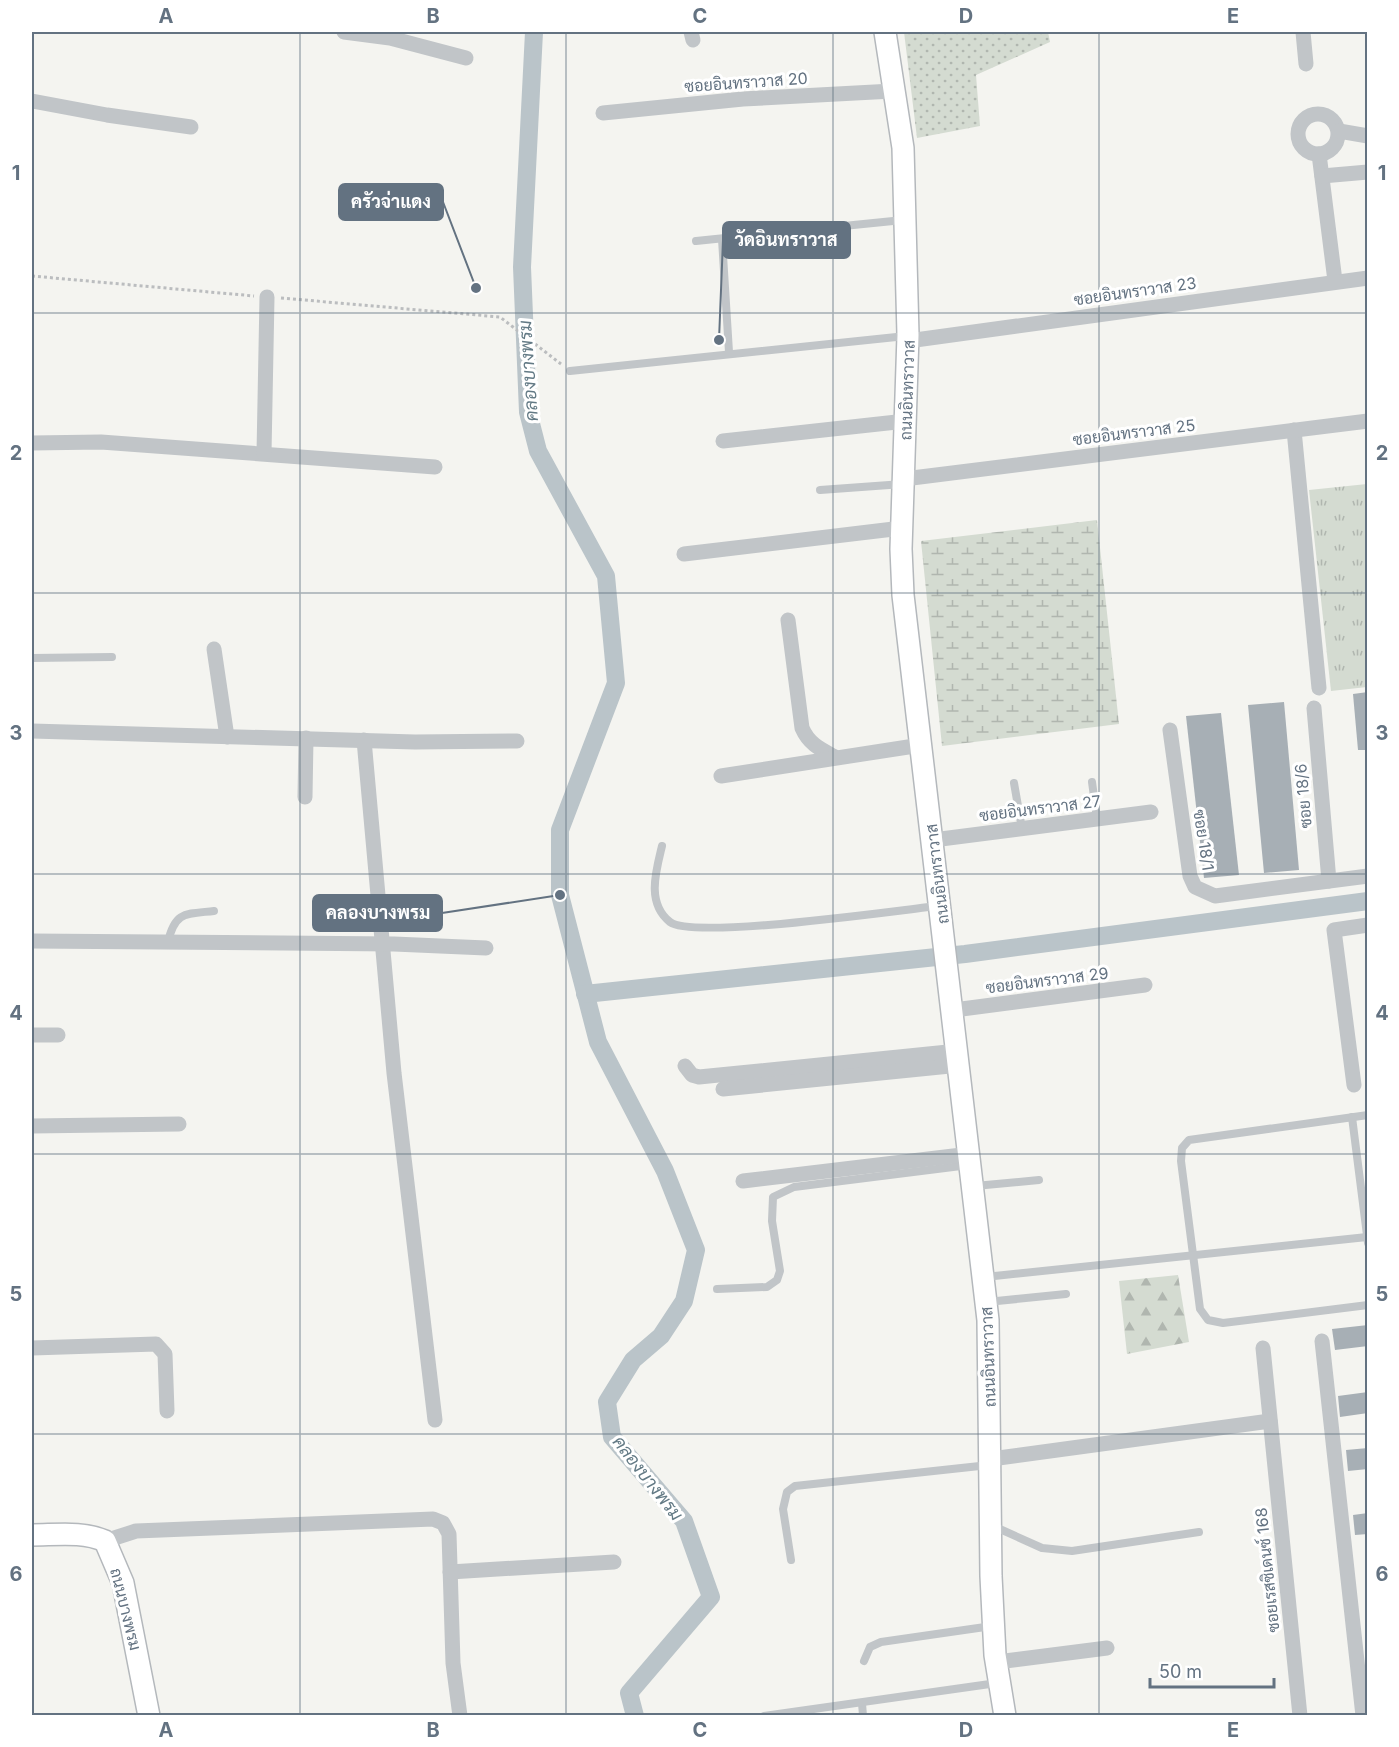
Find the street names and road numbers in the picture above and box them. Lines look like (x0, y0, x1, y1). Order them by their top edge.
street label: ซอยอินทราวาส 20 (684, 68, 808, 96)
street label: ซอยอินทราวาส 23 (1073, 273, 1197, 309)
street label: ถนนอินทราวาส (895, 339, 919, 441)
street label: ซอยอินทราวาส 25 (1072, 415, 1196, 449)
street label: ซอย 18/6 (1290, 763, 1316, 829)
street label: ซอยอินทราวาส 27 (978, 791, 1102, 825)
street label: ซอย 18/1 (1189, 808, 1219, 872)
street label: ถนนอินทราวาส (921, 823, 953, 925)
street label: ซอยอินทราวาส 29 (985, 963, 1109, 997)
street label: ถนนอินทราวาส (976, 1306, 1000, 1408)
street label: ซอยเรสซิเดนซ์ 168 (1249, 1507, 1284, 1634)
street label: ถนนบางพรม (106, 1566, 146, 1652)

